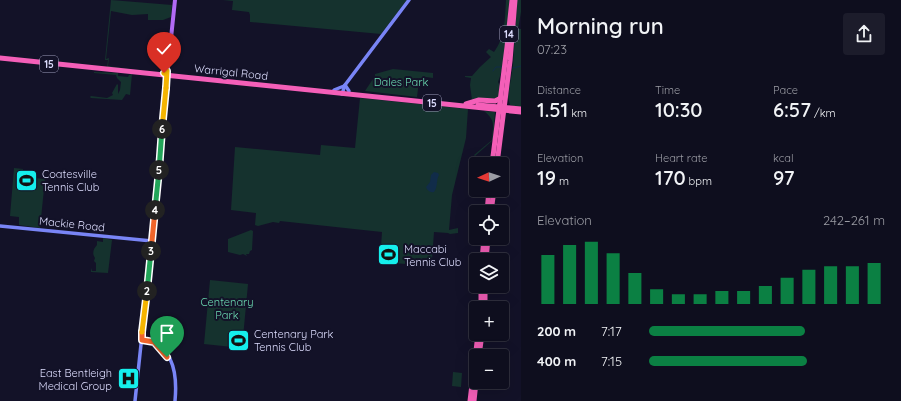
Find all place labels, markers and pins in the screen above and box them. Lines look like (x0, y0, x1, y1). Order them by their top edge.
pin (147, 32, 181, 73)
pin: 6 (152, 119, 172, 139)
pin: 5 (149, 160, 169, 180)
sports icon: Coatesville Tennis Club (14, 167, 40, 193)
place label: Coatesville Tennis Club (42, 167, 100, 194)
pin: 4 (145, 200, 165, 220)
pin: 3 (141, 241, 161, 261)
sports icon: Maccabi Tennis Club (376, 242, 402, 268)
place label: Maccabi Tennis Club (404, 242, 462, 269)
pin: 2 (137, 281, 157, 301)
pin (150, 316, 184, 357)
sports icon: Centenary Park Tennis Club (226, 327, 252, 353)
place label: Centenary Park Tennis Club (254, 327, 334, 354)
place label: East Bentleigh Medical Group (39, 366, 112, 393)
hospital icon: East Bentleigh Medical Group (115, 366, 141, 392)

